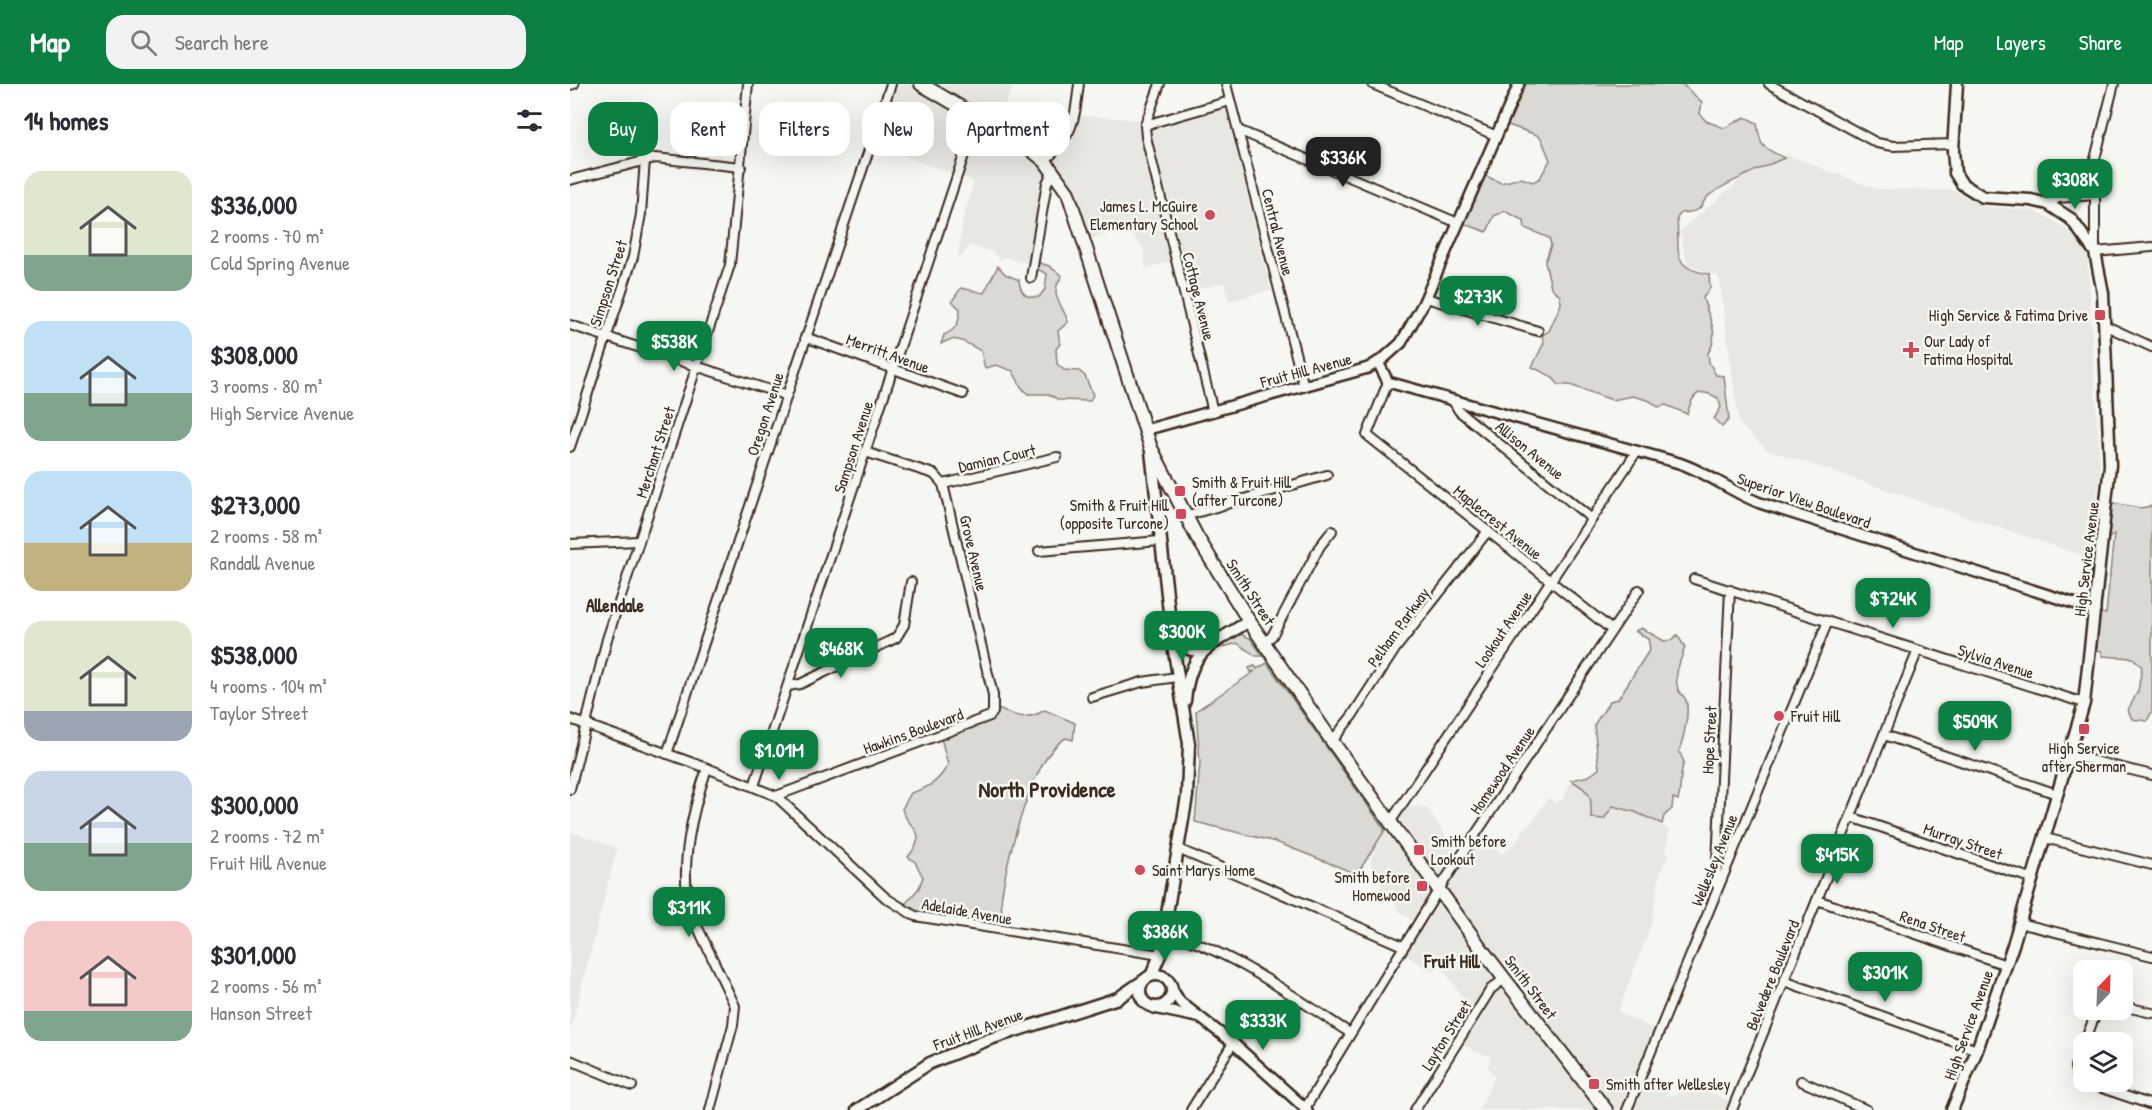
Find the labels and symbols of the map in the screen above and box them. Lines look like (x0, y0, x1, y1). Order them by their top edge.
pin: $336K (1301, 137, 1385, 188)
pin: $308K (2033, 159, 2117, 210)
street label: Central Avenue (1257, 186, 1300, 278)
place label: James L. McGuire Elementary School (1090, 195, 1199, 235)
marker: James L. McGuire Elementary School (1203, 208, 1217, 222)
street label: Simpson Street (584, 237, 632, 329)
street label: Cottage Avenue (1177, 250, 1221, 343)
pin: $273K (1436, 276, 1520, 327)
place label: High Service & Fatima Drive (1929, 304, 2089, 326)
marker: High Service & Fatima Drive (2093, 308, 2107, 322)
pin: $538K (632, 321, 716, 372)
street label: Merritt Avenue (843, 328, 933, 378)
place label: Our Lady of Fatima Hospital (1923, 330, 2013, 370)
marker: Our Lady of Fatima Hospital (1902, 341, 1920, 359)
street label: Fruit Hill Avenue (1257, 347, 1355, 393)
street label: Oregon Avenue (741, 369, 789, 459)
street label: Sampson Avenue (828, 398, 878, 496)
street label: Merchant Street (630, 403, 680, 501)
street label: Allison Avenue (1491, 416, 1569, 485)
street label: Damian Court (956, 438, 1038, 478)
street label: Superior View Boulevard (1734, 467, 1874, 533)
place label: Smith & Fruit Hill (after Turcone) (1192, 471, 1291, 511)
street label: Maplecrest Avenue (1449, 479, 1547, 565)
marker: Smith & Fruit Hill (after Turcone) (1173, 484, 1187, 498)
place label: Smith & Fruit Hill (opposite Turcone) (1060, 494, 1169, 534)
street label: High Service Avenue (2068, 500, 2104, 618)
marker: Smith & Fruit Hill (opposite Turcone) (1174, 507, 1188, 521)
street label: Grove Avenue (955, 513, 994, 594)
street label: Smith Street (1221, 555, 1281, 630)
pin: $724K (1851, 578, 1935, 629)
street label: Pelham Parkway (1362, 583, 1434, 671)
street label: Lookout Avenue (1469, 586, 1537, 672)
district label: Allendale (586, 593, 645, 618)
pin: $300K (1140, 611, 1224, 662)
pin: $468K (799, 628, 883, 679)
street label: Sylvia Avenue (1955, 638, 2038, 684)
pin: $509K (1933, 701, 2017, 752)
street label: Hawkins Boulevard (860, 703, 966, 759)
street label: Hope Street (1696, 705, 1722, 775)
place label: Fruit Hill (1790, 705, 1840, 727)
marker: Fruit Hill (1772, 709, 1786, 723)
street label: Homewood Avenue (1464, 721, 1540, 818)
marker: High Service after Sherman (2077, 722, 2091, 736)
pin: $1.01M (730, 730, 828, 781)
place label: High Service after Sherman (2042, 737, 2126, 777)
district label: North Providence (978, 774, 1116, 804)
street label: Wellesley Avenue (1686, 810, 1743, 909)
street label: Murray Street (1921, 817, 2006, 865)
place label: Smith before Lookout (1431, 830, 1507, 870)
pin: $415K (1795, 834, 1879, 885)
marker: Smith before Lookout (1412, 843, 1426, 857)
place label: Saint Marys Home (1152, 859, 1256, 881)
marker: Saint Marys Home (1133, 863, 1147, 877)
place label: Smith before Homewood (1335, 866, 1411, 906)
marker: Smith before Homewood (1415, 879, 1429, 893)
pin: $311K (647, 887, 731, 938)
street label: Adelaide Avenue (920, 892, 1015, 930)
street label: Rena Street (1897, 905, 1969, 948)
pin: $386K (1123, 911, 1207, 962)
street label: Belvedere Boulevard (1740, 917, 1804, 1033)
district label: Fruit Hill (1423, 949, 1481, 974)
street label: Smith Street (1500, 950, 1563, 1024)
pin: $301K (1843, 952, 1927, 1003)
north arrow (2073, 960, 2133, 1020)
street label: High Service Avenue (1938, 966, 1998, 1083)
street label: Layton Street (1416, 995, 1477, 1074)
pin: $333K (1221, 1000, 1305, 1051)
street label: Fruit Hill Avenue (929, 1002, 1026, 1056)
place label: Smith after Wellesley (1606, 1073, 1731, 1095)
marker: Smith after Wellesley (1587, 1077, 1601, 1091)

